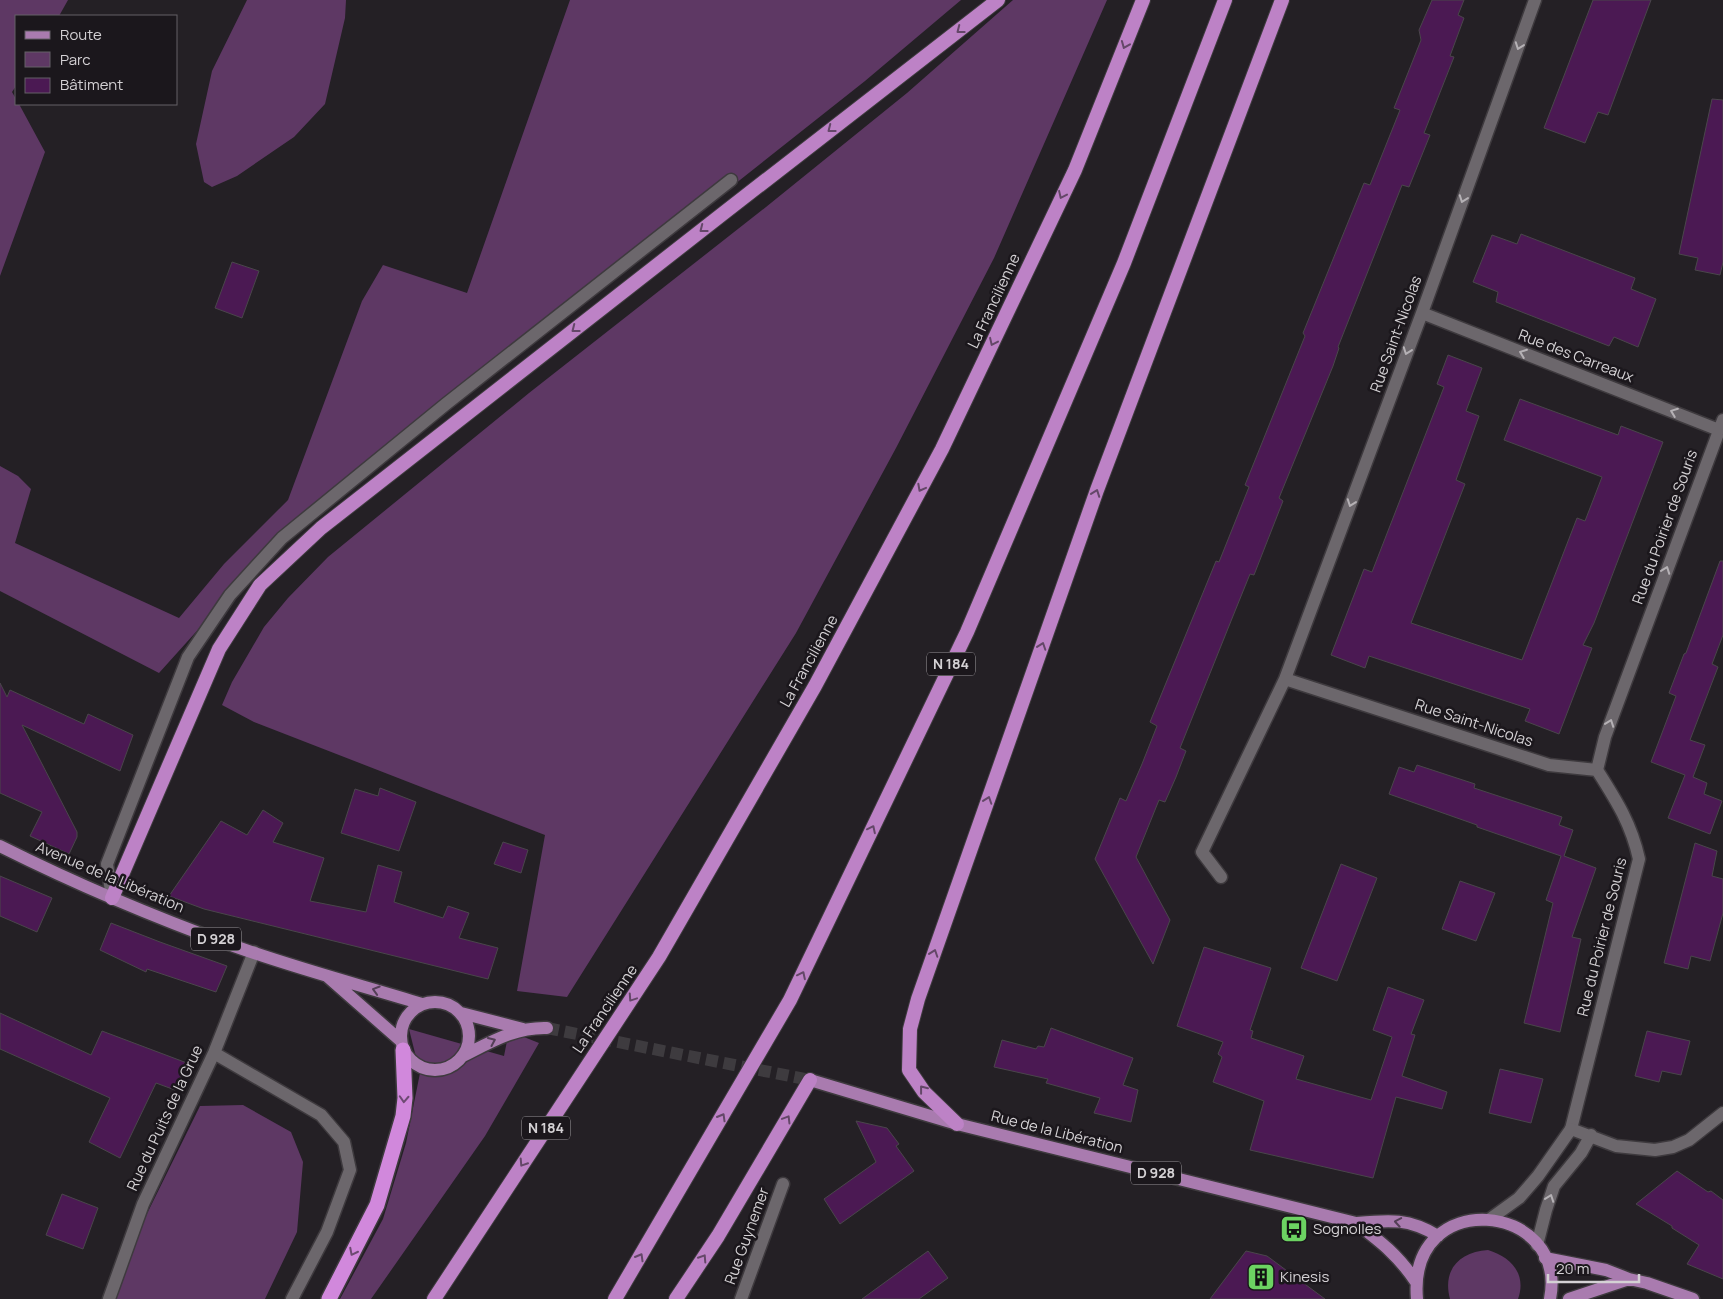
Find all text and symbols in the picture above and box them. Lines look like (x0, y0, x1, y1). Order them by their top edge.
legend (15, 15, 178, 105)
text: Route (60, 24, 102, 45)
one-way arrow (957, 24, 966, 32)
one-way arrow (1120, 40, 1131, 49)
one-way arrow (1515, 41, 1525, 50)
text: Parc (60, 49, 91, 70)
text: Bâtiment (60, 74, 123, 95)
one-way arrow (828, 124, 837, 132)
one-way arrow (1058, 190, 1069, 199)
one-way arrow (1459, 194, 1469, 202)
one-way arrow (700, 223, 709, 231)
street label: La Francilienne (962, 250, 1025, 352)
street label: Rue Saint-Nicolas (1365, 272, 1426, 395)
one-way arrow (572, 323, 581, 331)
street label: Rue des Carreaux (1515, 324, 1637, 387)
one-way arrow (988, 337, 999, 346)
one-way arrow (1403, 346, 1413, 355)
one-way arrow (1519, 349, 1527, 359)
one-way arrow (1670, 408, 1679, 418)
street label: Rue du Poirier de Souris (1627, 447, 1702, 607)
one-way arrow (917, 483, 927, 492)
one-way arrow (1090, 489, 1100, 498)
one-way arrow (1347, 499, 1357, 507)
one-way arrow (1660, 567, 1670, 575)
street label: La Francilienne (775, 611, 843, 711)
one-way arrow (1036, 642, 1046, 651)
road number: N 184 (927, 652, 975, 676)
street label: Rue Saint-Nicolas (1412, 694, 1536, 752)
one-way arrow (1604, 719, 1614, 727)
one-way arrow (982, 796, 992, 804)
one-way arrow (866, 825, 877, 834)
street label: Avenue de la Libération (33, 836, 188, 917)
street label: Rue du Poirier de Souris (1572, 855, 1631, 1018)
road number: D 928 (191, 928, 241, 951)
one-way arrow (928, 949, 938, 958)
street label: La Francilienne (567, 960, 642, 1057)
one-way arrow (796, 971, 806, 980)
one-way arrow (372, 985, 380, 995)
one-way arrow (629, 992, 638, 1002)
one-way arrow (487, 1038, 496, 1048)
street label: Rue du Puits de la Grue (122, 1041, 208, 1194)
one-way arrow (920, 1085, 929, 1095)
one-way arrow (399, 1095, 410, 1103)
street label: Rue de la Libération (989, 1105, 1125, 1158)
one-way arrow (716, 1113, 726, 1122)
road number: N 184 (522, 1116, 570, 1140)
one-way arrow (781, 1116, 791, 1125)
one-way arrow (520, 1157, 530, 1166)
road number: D 928 (1131, 1162, 1181, 1184)
street label: Rue Guynemer (719, 1184, 774, 1287)
one-way arrow (1544, 1194, 1554, 1202)
bus stop icon: Sognolles (1279, 1214, 1309, 1244)
one-way arrow (1394, 1217, 1403, 1227)
place label: Sognolles (1313, 1218, 1382, 1239)
one-way arrow (349, 1247, 360, 1256)
scale bar (1548, 1252, 1639, 1284)
one-way arrow (634, 1253, 644, 1262)
one-way arrow (697, 1255, 706, 1264)
text: 20 m (1556, 1258, 1589, 1279)
building icon: Kinesis (1246, 1262, 1276, 1292)
place label: Kinesis (1280, 1266, 1329, 1287)

